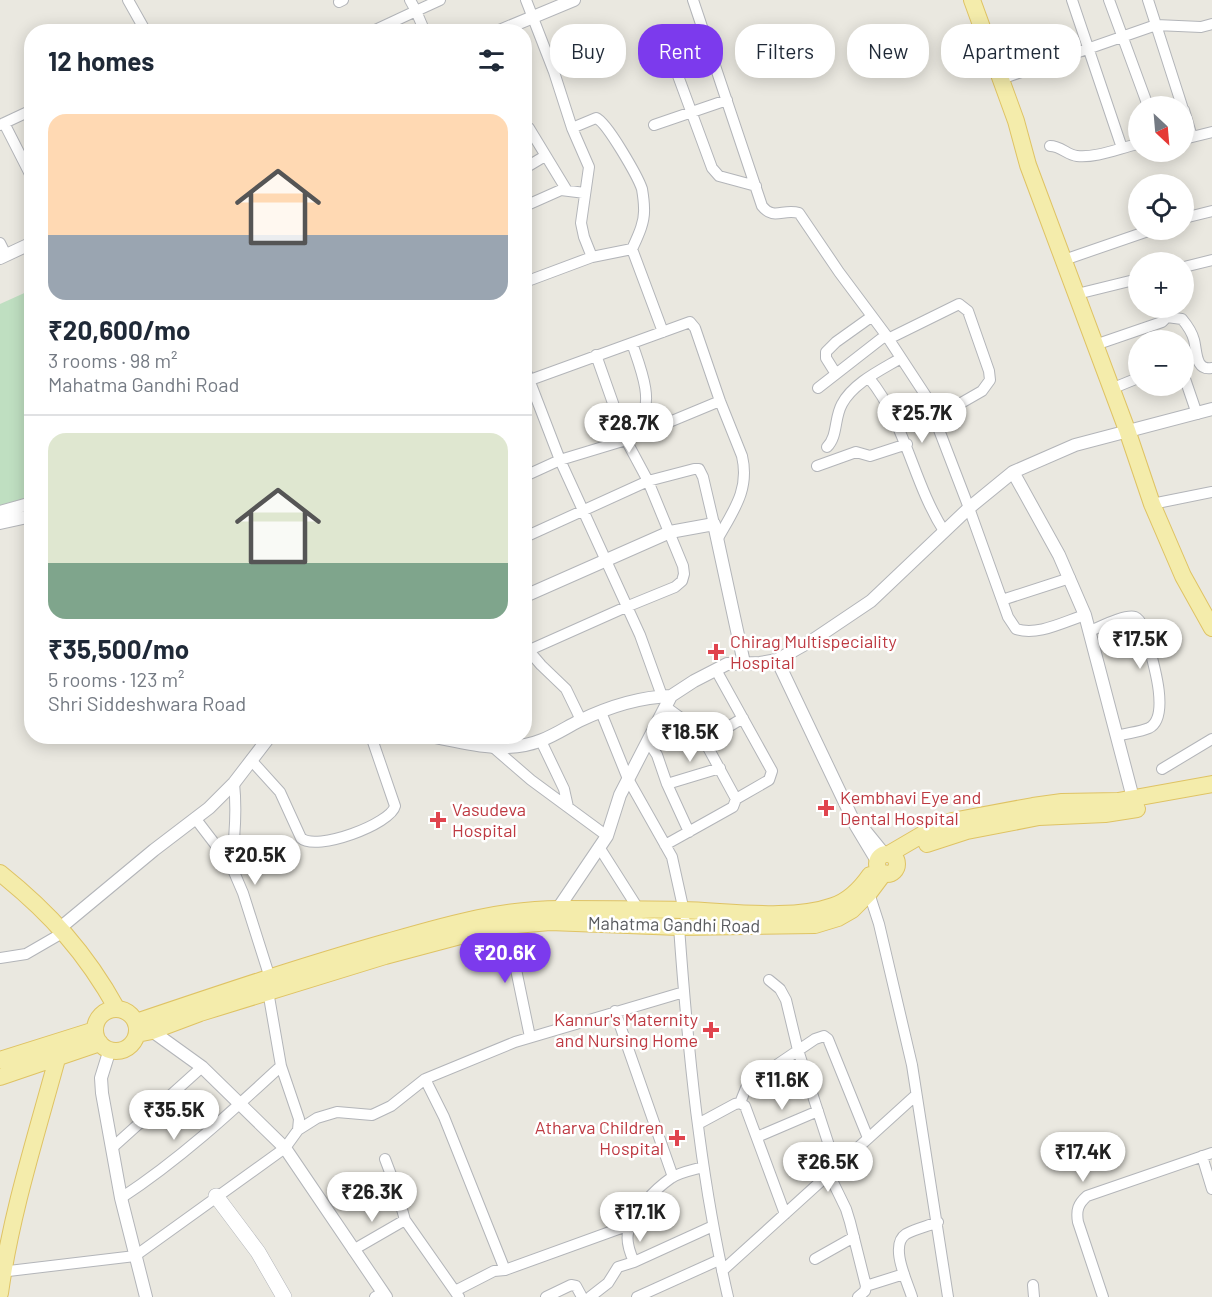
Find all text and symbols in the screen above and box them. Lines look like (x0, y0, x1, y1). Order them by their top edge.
chip: Buy (550, 24, 626, 78)
chip: Rent (638, 24, 723, 78)
chip: Filters (735, 24, 835, 78)
chip: New (847, 24, 929, 78)
chip: Apartment (941, 24, 1081, 78)
icon: filters (475, 44, 508, 77)
text: 12 homes (48, 45, 154, 76)
north arrow (1128, 96, 1194, 162)
map controls (1128, 96, 1194, 396)
icon: home (224, 153, 332, 261)
button: locate (1128, 174, 1194, 240)
button: + (1128, 252, 1194, 318)
text: ₹20,600/mo (48, 314, 190, 345)
button: − (1128, 330, 1194, 396)
text: 3 rooms · 98 m² (48, 348, 178, 372)
text: Mahatma Gandhi Road (48, 372, 239, 396)
pin: ₹25.7K (873, 393, 971, 444)
text: ₹25.7K (891, 400, 953, 424)
pin: ₹28.7K (580, 403, 678, 454)
text: ₹28.7K (598, 410, 660, 434)
icon: home (224, 472, 332, 580)
pin: ₹17.5K (1091, 619, 1189, 670)
text: ₹17.5K (1112, 626, 1168, 650)
place label: Chirag Multispeciality Hospital (730, 630, 897, 673)
text: ₹35,500/mo (48, 633, 189, 664)
marker: Chirag Multispeciality Hospital (707, 643, 725, 661)
text: 5 rooms · 123 m² (48, 667, 185, 691)
text: Shri Siddeshwara Road (48, 691, 246, 715)
pin: ₹18.5K (641, 712, 739, 763)
text: ₹18.5K (661, 719, 719, 743)
place label: Kembhavi Eye and Dental Hospital (840, 786, 981, 829)
place label: Vasudeva Hospital (452, 798, 526, 841)
marker: Kembhavi Eye and Dental Hospital (817, 799, 835, 817)
marker: Vasudeva Hospital (429, 811, 447, 829)
pin: ₹20.5K (206, 835, 304, 886)
text: ₹20.5K (224, 842, 286, 866)
street label: Mahatma Gandhi Road (588, 911, 760, 937)
pin: ₹20.6K (456, 933, 554, 984)
text: ₹20.6K (474, 940, 536, 964)
place label: Kannur's Maternity and Nursing Home (554, 1008, 698, 1051)
marker: Kannur's Maternity and Nursing Home (702, 1021, 720, 1039)
pin: ₹11.6K (733, 1060, 831, 1111)
text: ₹11.6K (755, 1067, 809, 1091)
pin: ₹35.5K (125, 1090, 223, 1141)
text: ₹35.5K (143, 1097, 205, 1121)
place label: Atharva Children Hospital (535, 1116, 664, 1159)
marker: Atharva Children Hospital (668, 1129, 686, 1147)
pin: ₹17.4K (1034, 1132, 1132, 1183)
text: ₹17.4K (1054, 1139, 1112, 1163)
pin: ₹26.5K (779, 1142, 877, 1193)
text: ₹26.5K (797, 1149, 859, 1173)
pin: ₹26.3K (323, 1172, 421, 1223)
text: ₹26.3K (341, 1179, 403, 1203)
pin: ₹17.1K (591, 1192, 689, 1243)
text: ₹17.1K (614, 1199, 666, 1223)

